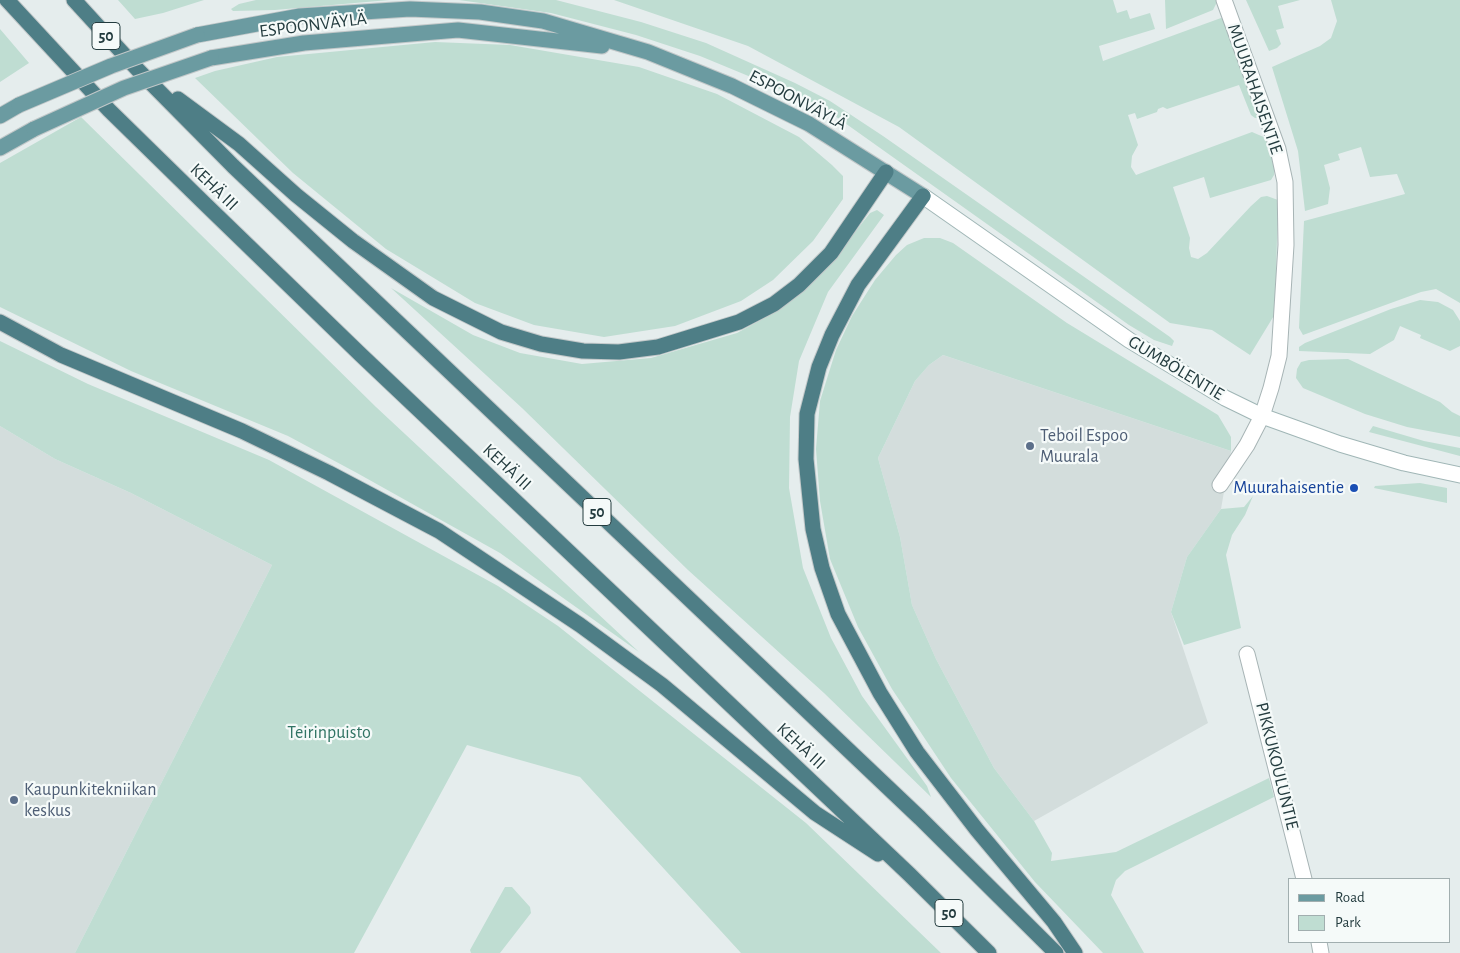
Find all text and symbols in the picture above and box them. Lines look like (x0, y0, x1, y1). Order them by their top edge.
street label: ESPOONVÄYLÄ (258, 8, 368, 42)
street label: MUURAHAISENTIE (1223, 21, 1287, 157)
road number: 50 (92, 22, 120, 50)
street label: ESPOONVÄYLÄ (745, 65, 851, 135)
street label: KEHÄ III (185, 159, 243, 215)
street label: GUMBÖLENTIE (1124, 331, 1228, 405)
place label: Teboil Espoo Muurala (1040, 425, 1128, 468)
street label: KEHÄ III (478, 439, 536, 495)
marker: Teboil Espoo Muurala (1024, 440, 1036, 452)
place label: Muurahaisentie (1233, 477, 1344, 499)
marker: Muurahaisentie (1348, 482, 1360, 494)
road number: 50 (583, 498, 611, 526)
street label: PIKKUKOULUNTIE (1251, 700, 1303, 832)
street label: KEHÄ III (772, 718, 830, 774)
park label: Teirinpuisto (287, 722, 371, 744)
place label: Kaupunkitekniikan keskus (24, 779, 156, 822)
marker: Kaupunkitekniikan keskus (8, 794, 20, 806)
legend (1288, 878, 1450, 943)
text: Road (1335, 890, 1365, 905)
road number: 50 (935, 900, 963, 926)
text: Park (1335, 915, 1361, 930)

